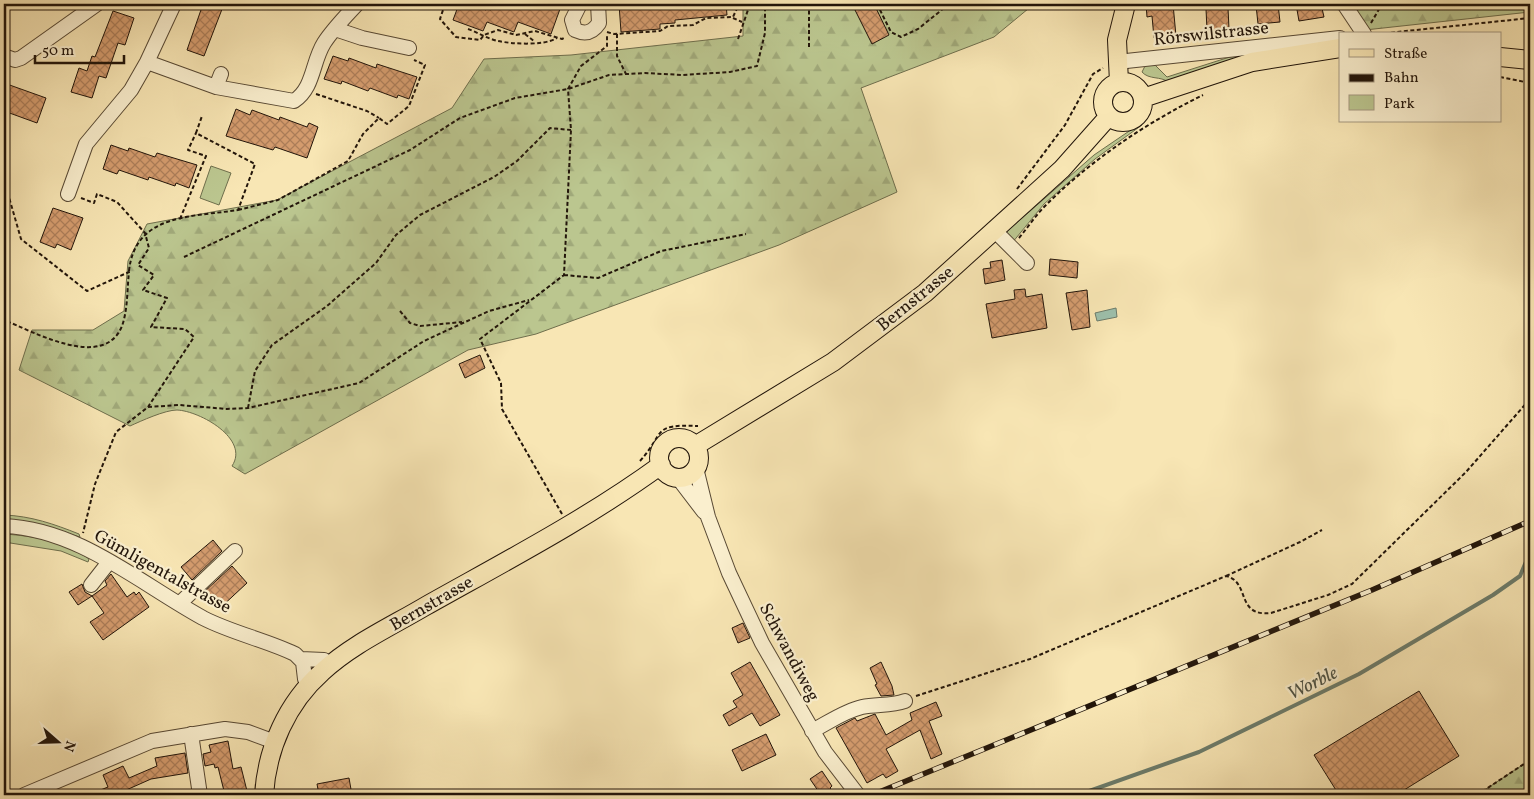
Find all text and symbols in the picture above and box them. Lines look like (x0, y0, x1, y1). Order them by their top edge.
street label: Rörswilstrasse (1152, 16, 1270, 53)
scale bar (35, 32, 124, 64)
legend (1339, 32, 1502, 122)
text: 50 m (42, 41, 74, 62)
text: Straße (1384, 44, 1427, 65)
text: Bahn (1384, 68, 1419, 89)
text: Park (1384, 94, 1415, 115)
street label: Bernstrasse (872, 260, 960, 338)
street label: Gümligentalstrasse (89, 524, 236, 620)
street label: Bernstrasse (385, 570, 478, 638)
street label: Schwandiweg (752, 599, 825, 706)
water label: Worble (1283, 660, 1342, 707)
north arrow (32, 716, 82, 766)
text: N (58, 738, 79, 754)

